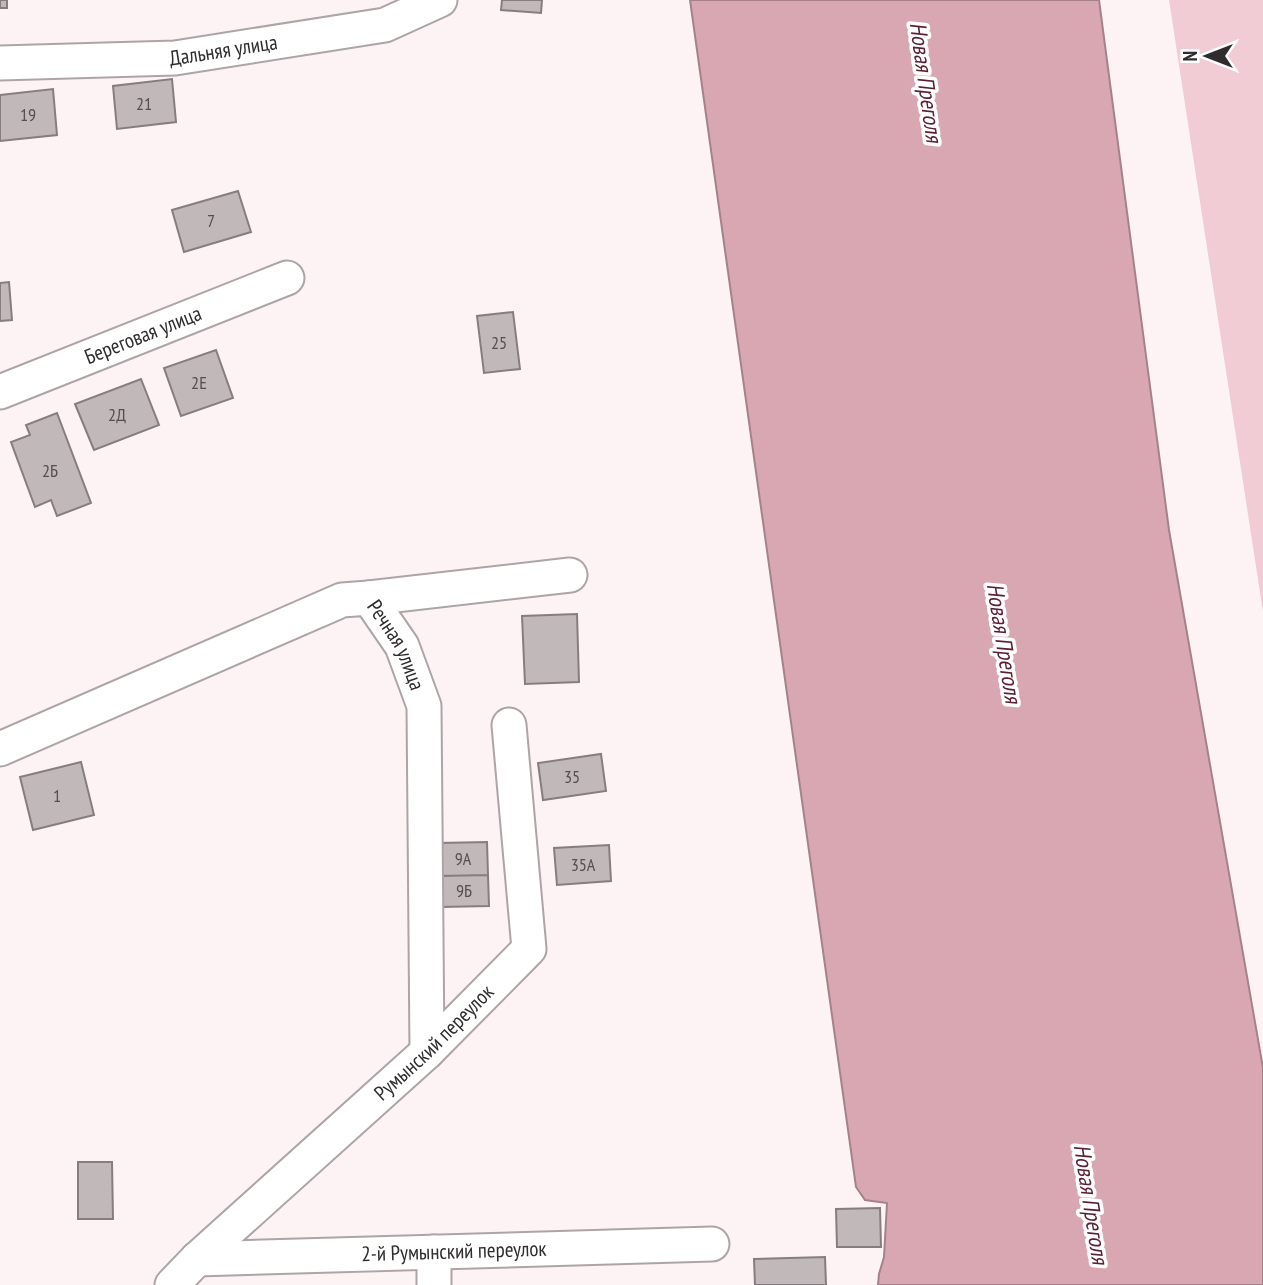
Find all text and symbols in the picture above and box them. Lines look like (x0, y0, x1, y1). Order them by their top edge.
water label: Новая Преголя (904, 20, 950, 146)
north arrow (1172, 21, 1242, 91)
street label: Дальняя улица (167, 28, 279, 72)
text: N (1178, 51, 1202, 61)
house number: 21 (136, 92, 152, 115)
house number: 19 (20, 103, 36, 126)
house number: 7 (207, 209, 215, 232)
street label: Береговая улица (81, 299, 205, 370)
house number: 25 (491, 331, 507, 354)
house number: 2Е (191, 371, 207, 394)
house number: 2Д (108, 403, 126, 426)
house number: 2Б (42, 459, 58, 482)
water label: Новая Преголя (981, 581, 1029, 707)
street label: Речная улица (361, 594, 431, 694)
house number: 35 (564, 765, 580, 788)
house number: 1 (53, 784, 61, 807)
house number: 9А (455, 847, 472, 870)
house number: 35А (571, 853, 596, 876)
house number: 9Б (456, 879, 472, 902)
street label: Румынский переулок (368, 979, 499, 1106)
water label: Новая Преголя (1068, 1142, 1116, 1268)
street label: 2-й Румынский переулок (361, 1235, 547, 1267)

